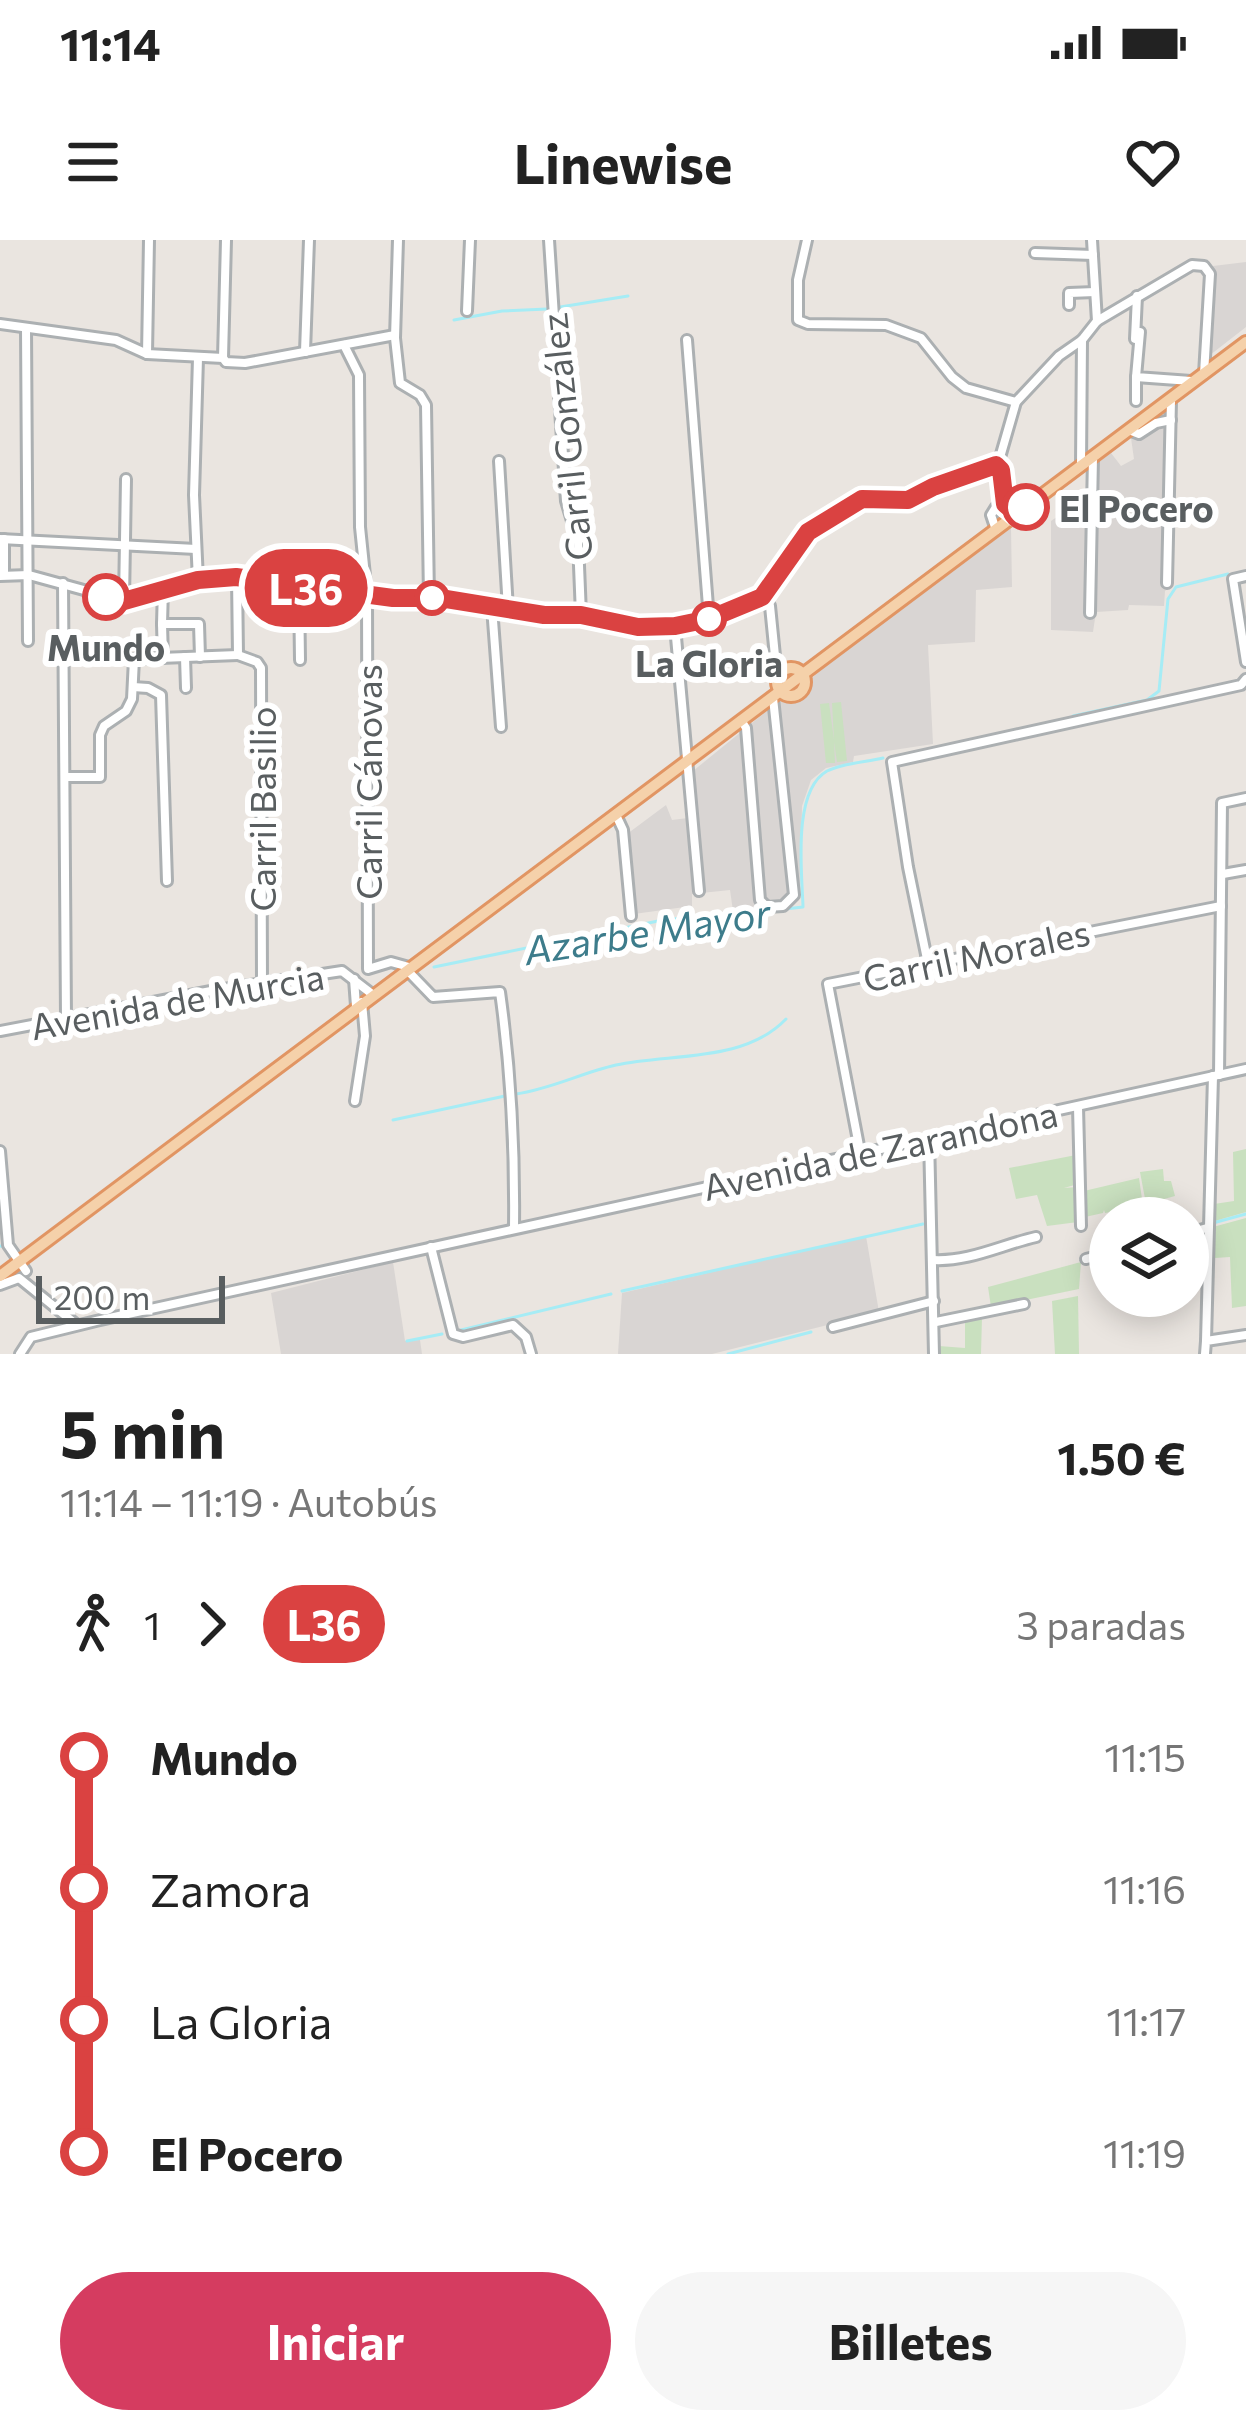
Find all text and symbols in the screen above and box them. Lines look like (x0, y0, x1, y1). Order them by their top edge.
text: 11:14 (60, 15, 161, 70)
icon: menu (60, 129, 126, 195)
text: Linewise (514, 129, 732, 195)
icon: heart (1120, 129, 1186, 195)
street label: Carril González (530, 311, 600, 563)
marker: El Pocero (1004, 485, 1048, 529)
place label: El Pocero (1059, 485, 1214, 529)
line badge: L36 (237, 549, 375, 627)
text: L36 (269, 562, 343, 614)
marker: Mundo (84, 575, 128, 619)
unlabelled marker (416, 582, 448, 614)
marker: La Gloria (693, 603, 725, 635)
place label: Mundo (47, 624, 165, 668)
place label: La Gloria (635, 640, 783, 684)
street label: Carril Cánovas (345, 664, 389, 900)
street label: Carril Basilio (239, 706, 283, 912)
water label: Azarbe Mayor (519, 887, 775, 973)
street label: Carril Morales (859, 908, 1093, 1000)
street label: Avenida de Murcia (27, 953, 327, 1047)
street label: Avenida de Zarandona (699, 1090, 1061, 1208)
map controls (1089, 1197, 1209, 1317)
button: layers (1089, 1197, 1209, 1317)
scale bar (36, 1270, 225, 1323)
text: 200 m (54, 1276, 150, 1317)
text: 5 min (60, 1391, 225, 1472)
text: 1.50 € (1057, 1429, 1186, 1484)
text: 11:14 – 11:19 · Autobús (60, 1477, 437, 1525)
icon: walk (60, 1591, 126, 1657)
icon: forward (179, 1591, 245, 1657)
text: L36 (287, 1598, 361, 1650)
text: 1 (144, 1600, 161, 1648)
text: 3 paradas (1017, 1600, 1186, 1648)
text: Mundo (150, 1729, 298, 1784)
text: 11:15 (1104, 1732, 1186, 1780)
text: Zamora (150, 1861, 311, 1916)
text: 11:16 (1103, 1864, 1186, 1912)
text: La Gloria (150, 1993, 332, 2048)
text: 11:17 (1106, 1996, 1186, 2044)
text: El Pocero (150, 2125, 344, 2180)
text: 11:19 (1103, 2128, 1186, 2176)
button: Iniciar (60, 2272, 611, 2410)
button: Billetes (635, 2272, 1186, 2410)

